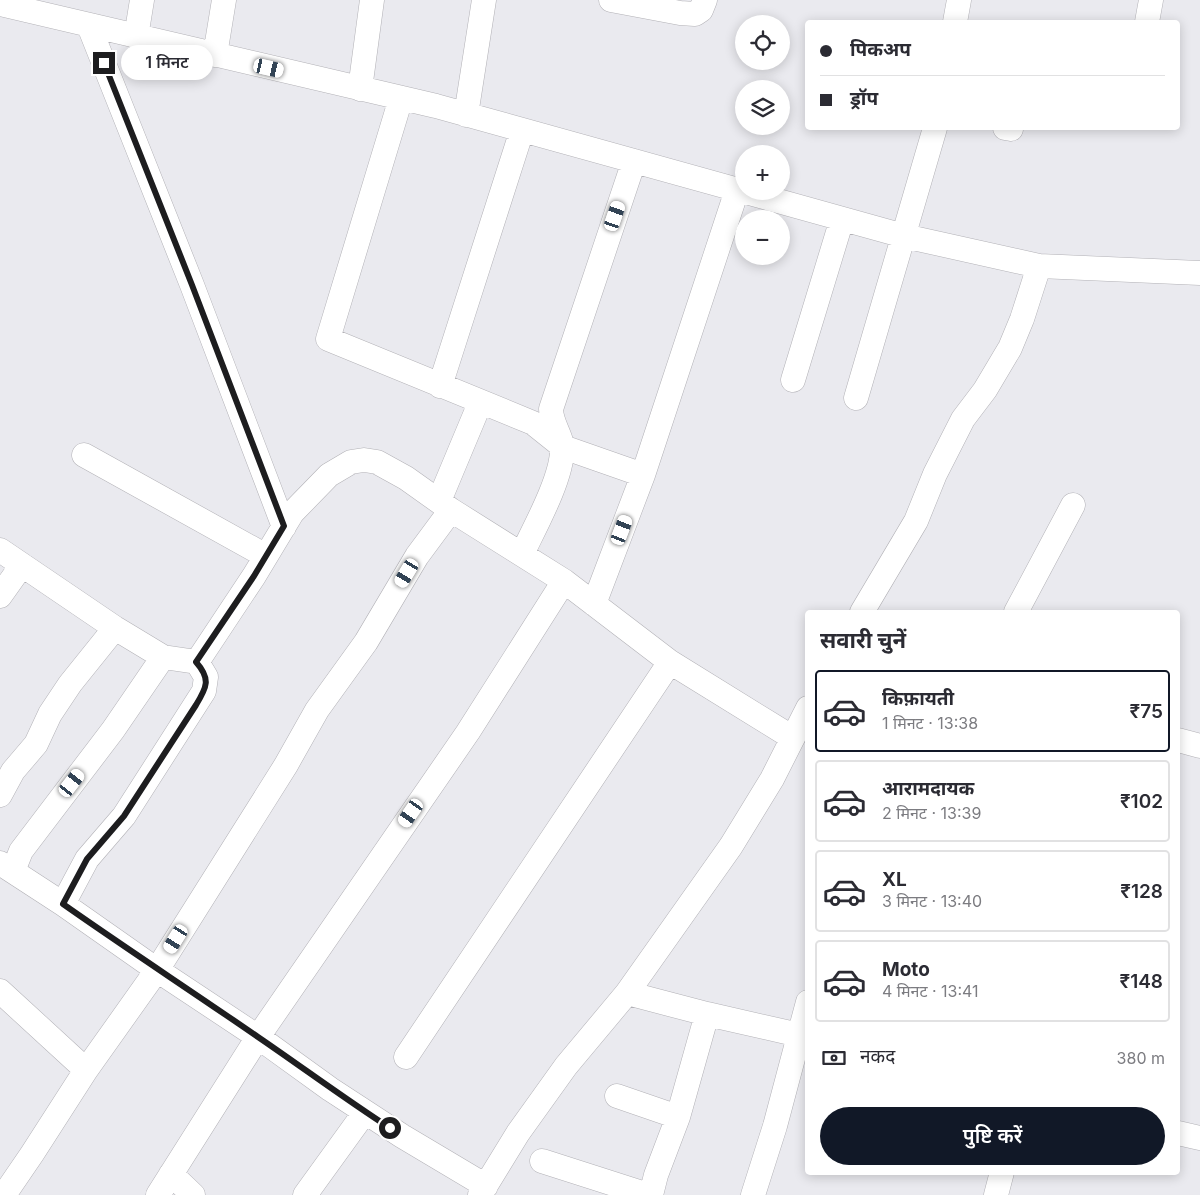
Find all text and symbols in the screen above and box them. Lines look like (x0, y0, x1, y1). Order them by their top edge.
map controls (735, 15, 790, 265)
button: locate (735, 15, 790, 70)
text: पिकअप (850, 38, 911, 61)
callout: 1 मिनट (122, 46, 214, 80)
route end (93, 52, 115, 74)
text: 1 मिनट (145, 52, 189, 72)
car (252, 57, 285, 79)
button: layers (735, 80, 790, 135)
text: ड्रॉप (850, 87, 878, 110)
button: + (735, 145, 790, 200)
car (603, 199, 626, 233)
button: − (735, 210, 790, 265)
car (609, 513, 634, 547)
car (392, 556, 421, 590)
text: सवारी चुनें (820, 627, 906, 653)
text: किफ़ायती (882, 687, 954, 710)
icon: car (822, 689, 867, 734)
text: ₹75 (1130, 700, 1163, 723)
text: 1 मिनट · 13:38 (882, 713, 978, 733)
car (56, 767, 87, 799)
text: आरामदायक (882, 777, 974, 800)
icon: car (822, 779, 867, 824)
text: ₹102 (1120, 790, 1163, 813)
car (396, 796, 425, 830)
text: 2 मिनट · 13:39 (882, 803, 981, 823)
text: XL (882, 868, 907, 891)
icon: car (822, 869, 867, 914)
text: ₹128 (1120, 880, 1163, 903)
text: 3 मिनट · 13:40 (882, 891, 982, 911)
car (161, 922, 190, 956)
text: Moto (882, 958, 930, 981)
icon: car (822, 959, 867, 1004)
text: ₹148 (1119, 970, 1163, 993)
text: 4 मिनट · 13:41 (882, 981, 979, 1001)
icon: cash (820, 1044, 848, 1072)
text: नकद (860, 1045, 895, 1068)
text: 380 m (1117, 1048, 1165, 1068)
button: पुष्टि करें (820, 1107, 1165, 1165)
route start (379, 1117, 401, 1139)

